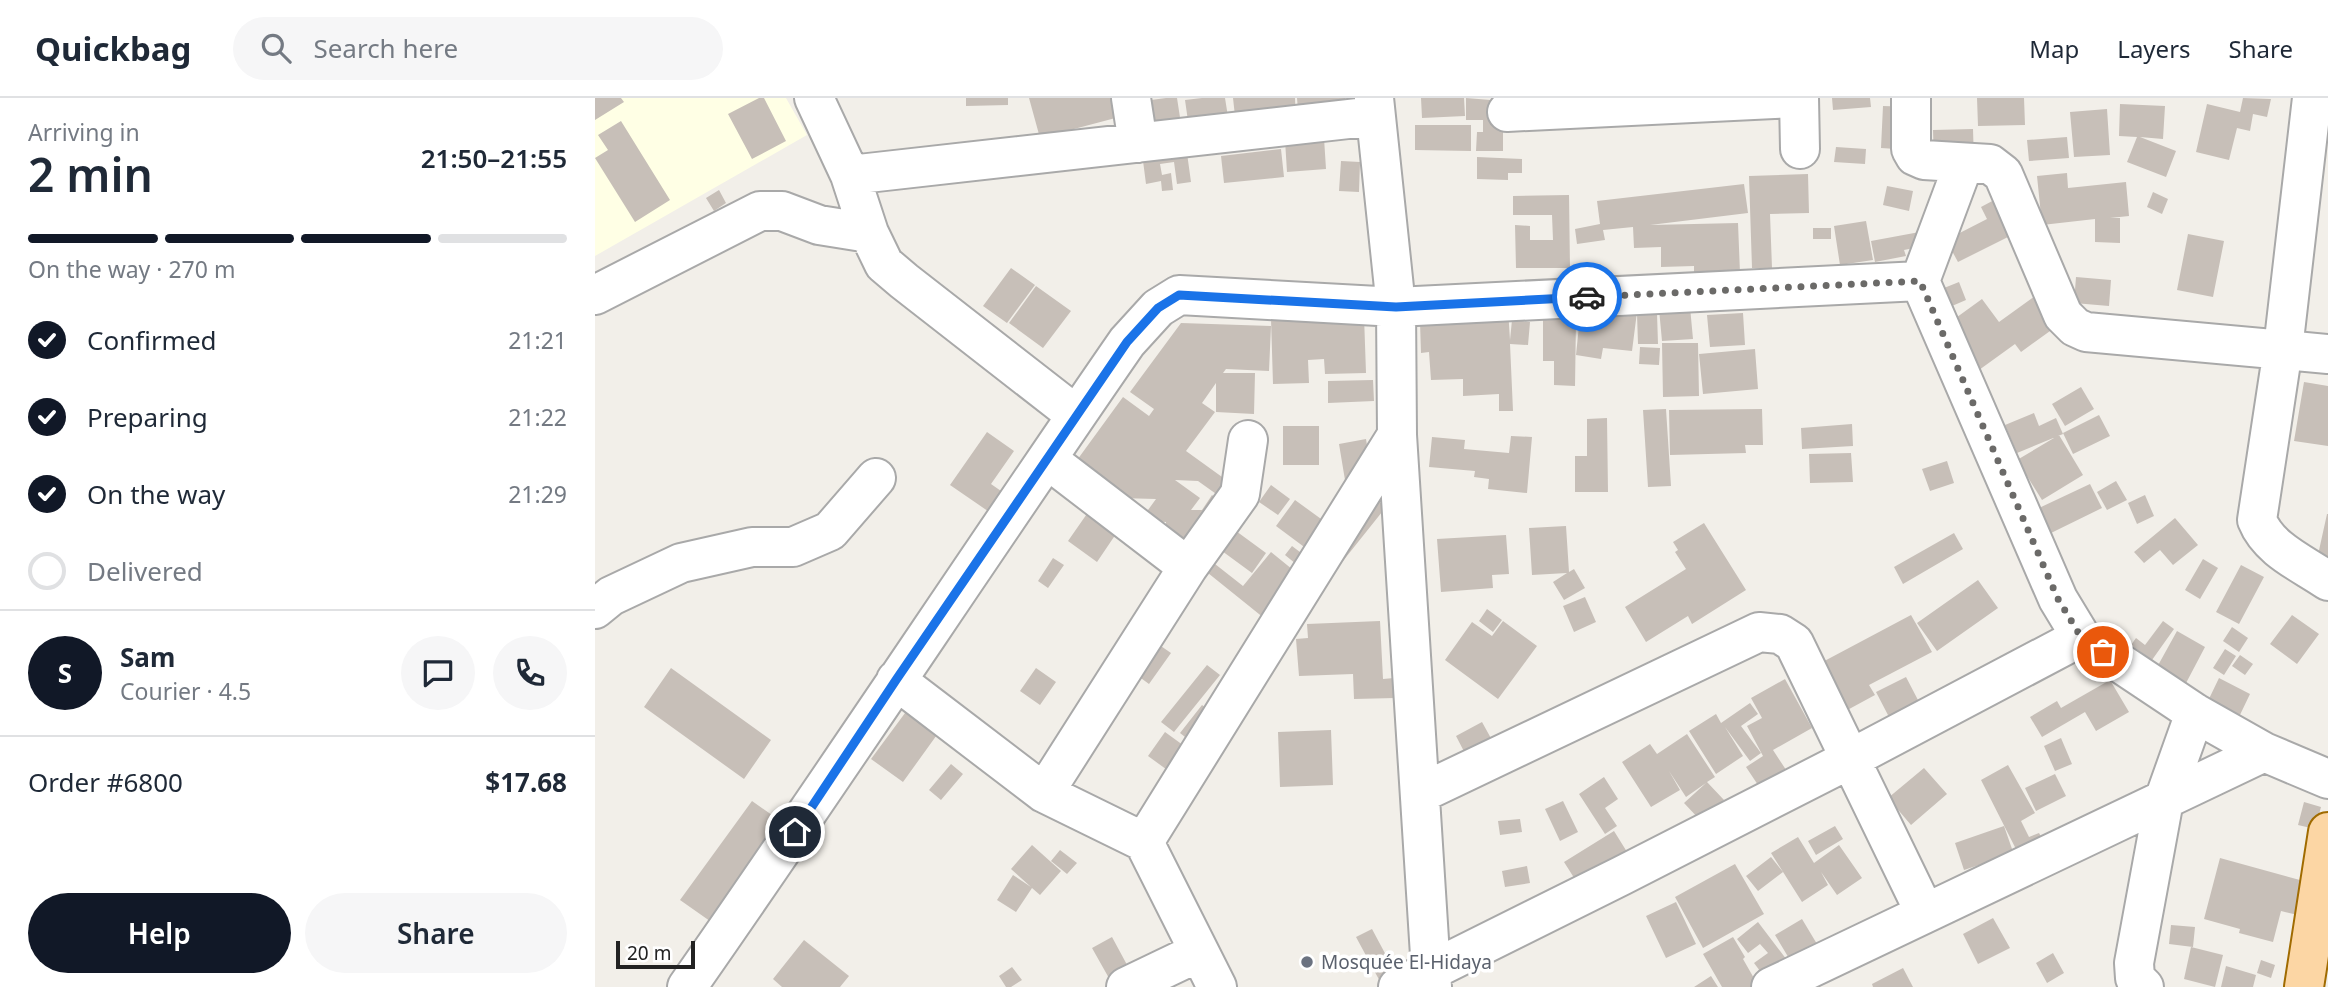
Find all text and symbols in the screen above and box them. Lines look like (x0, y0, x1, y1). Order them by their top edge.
search box (233, 17, 723, 80)
text: Quickbag (35, 26, 191, 71)
icon: search (257, 29, 295, 67)
text: Search here (313, 30, 458, 66)
text: Map (2029, 32, 2079, 65)
text: Layers (2117, 32, 2191, 65)
text: Share (2229, 32, 2293, 65)
text: Arriving in (28, 116, 140, 148)
text: 21:50–21:55 (421, 140, 567, 176)
text: 2 min (28, 143, 153, 205)
text: On the way · 270 m (28, 253, 235, 285)
courier (1552, 262, 1622, 332)
icon: car (1568, 278, 1606, 316)
icon: check (28, 321, 66, 359)
text: Confirmed (87, 322, 217, 358)
text: 21:21 (508, 324, 567, 356)
icon: check (28, 398, 66, 436)
text: Preparing (87, 399, 208, 435)
text: 21:22 (508, 401, 567, 433)
icon: check (28, 475, 66, 513)
text: On the way (87, 476, 225, 512)
text: 21:29 (508, 478, 567, 510)
text: Delivered (87, 553, 203, 589)
pin (2073, 622, 2133, 682)
icon: bag (2084, 633, 2122, 671)
button: chat (401, 636, 475, 710)
button: phone (493, 636, 567, 710)
text: Sam (120, 639, 175, 675)
text: S (58, 655, 72, 691)
text: Courier · 4.5 (120, 675, 251, 707)
text: Order #6800 (28, 764, 183, 800)
text: $17.68 (485, 764, 567, 800)
pin (765, 802, 825, 862)
icon: home (776, 813, 814, 851)
button: Help (28, 893, 291, 973)
button: Share (305, 893, 567, 973)
scale bar (616, 938, 695, 970)
text: 20 m (627, 940, 671, 966)
place label: Mosquée El-Hidaya (1321, 949, 1492, 975)
marker: Mosquée El-Hidaya (1299, 954, 1315, 970)

